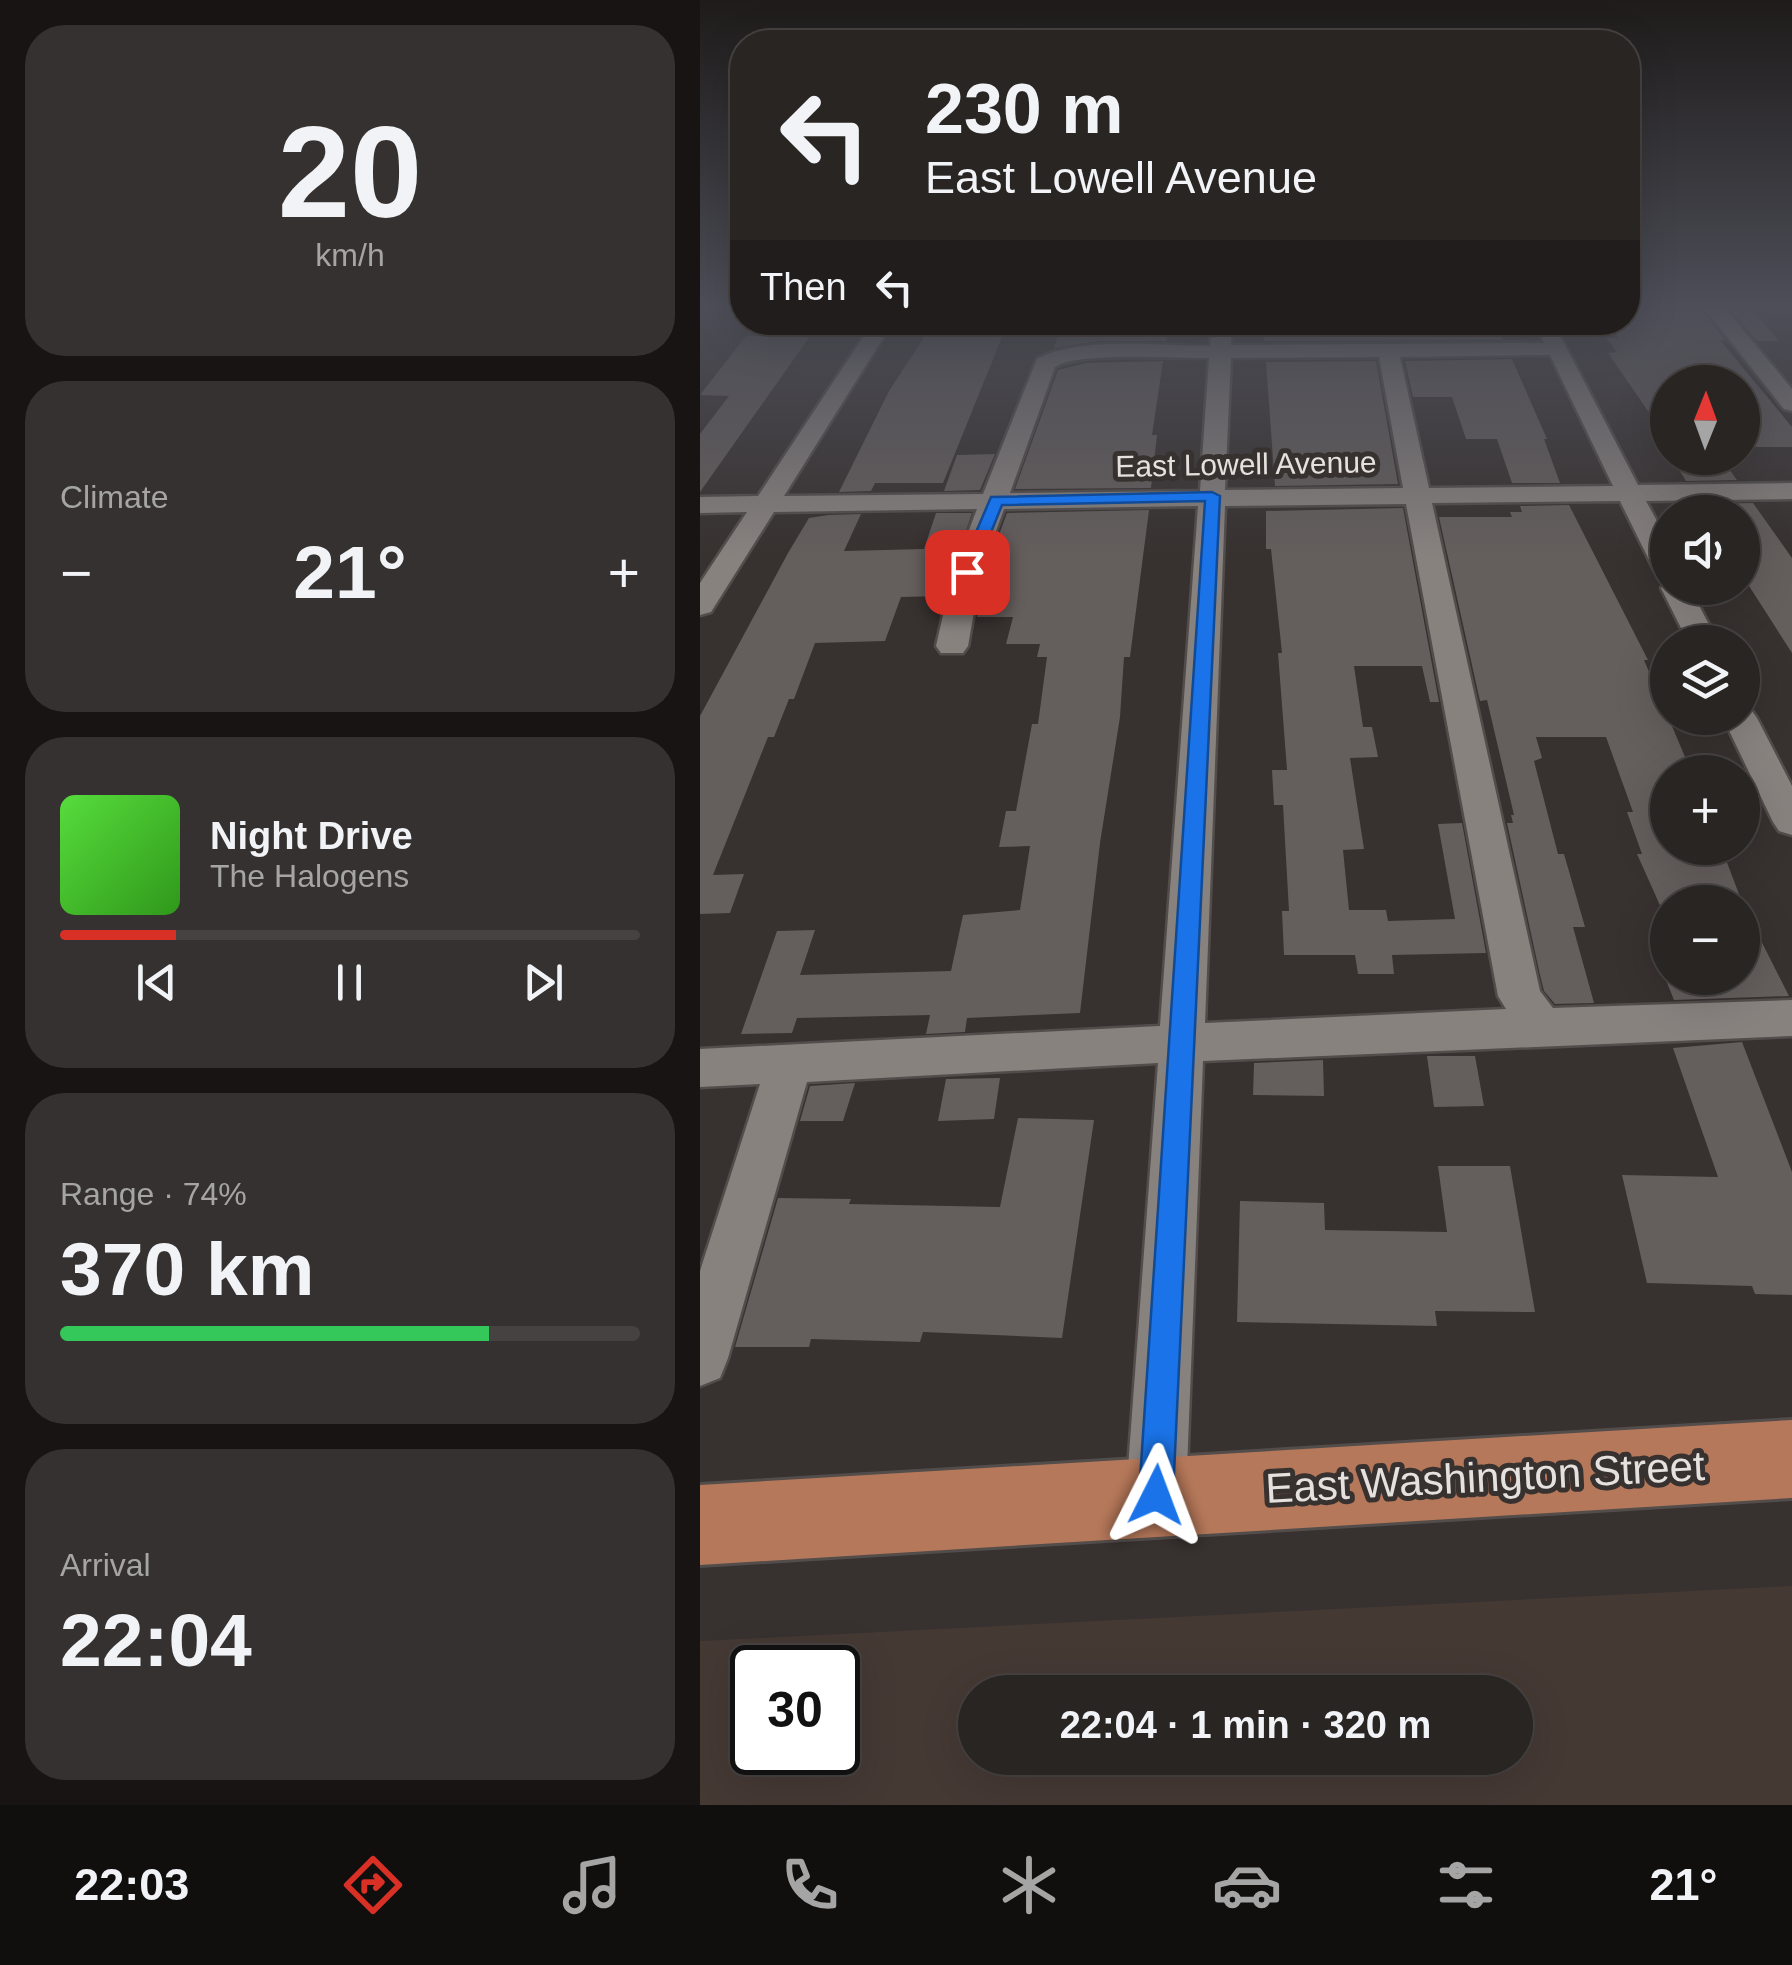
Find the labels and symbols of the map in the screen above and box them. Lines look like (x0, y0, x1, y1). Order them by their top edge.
north arrow (1650, 365, 1760, 475)
street label: East Lowell Avenue (1115, 445, 1377, 483)
pin (925, 530, 1010, 615)
street label: East Washington Street (1264, 1442, 1706, 1512)
position arrow (1104, 1443, 1208, 1547)
speed limit sign: 30 (730, 1645, 860, 1775)

